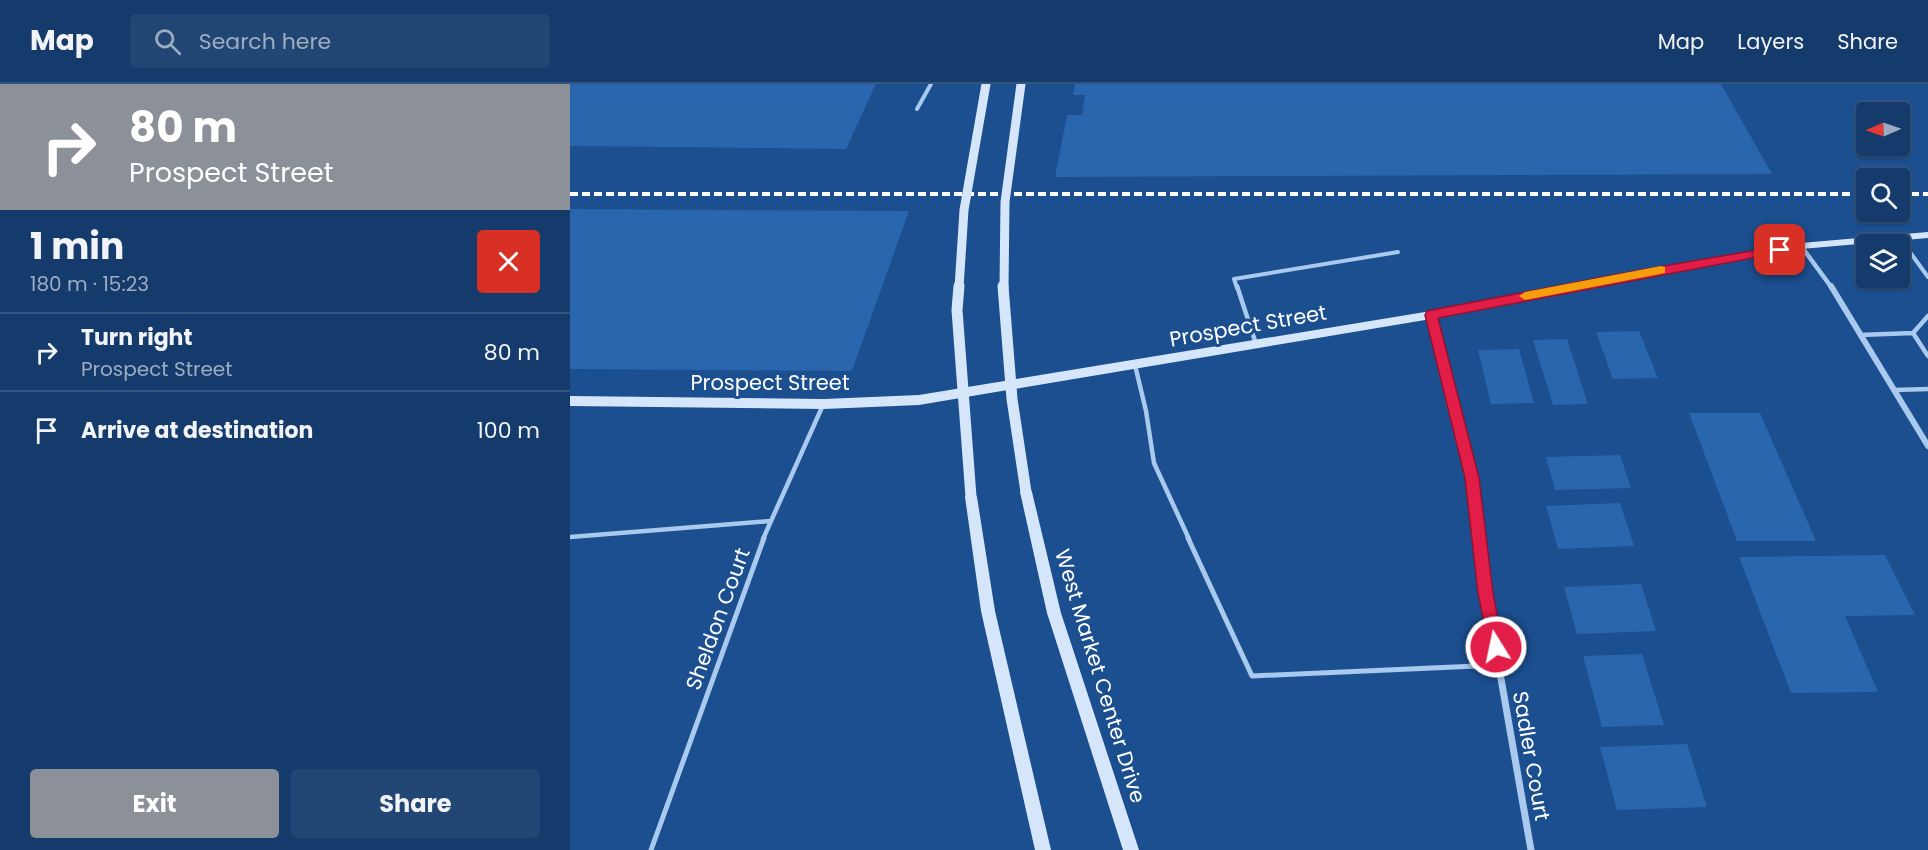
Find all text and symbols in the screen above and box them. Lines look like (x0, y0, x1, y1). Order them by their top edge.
search box (130, 14, 550, 68)
text: Map (30, 21, 94, 60)
icon: search (151, 25, 184, 58)
text: Search here (199, 26, 331, 57)
text: Map (1658, 27, 1704, 56)
text: Layers (1737, 27, 1804, 56)
text: Share (1837, 27, 1898, 56)
text: 80 m (129, 98, 237, 157)
north arrow (1856, 102, 1910, 156)
map controls (1856, 102, 1910, 288)
icon: right (30, 108, 108, 186)
text: Prospect Street (129, 154, 334, 191)
button: search (1856, 168, 1910, 222)
text: 1 min (30, 221, 124, 272)
pin (1754, 224, 1805, 275)
button: close (477, 230, 540, 293)
icon: arrive (1763, 233, 1796, 266)
button: layers (1856, 234, 1910, 288)
text: 180 m · 15:23 (30, 270, 149, 298)
street label: Prospect Street (1167, 297, 1329, 354)
text: Turn right (81, 322, 192, 353)
icon: right (30, 336, 63, 369)
text: 80 m (484, 337, 540, 368)
text: Prospect Street (81, 355, 233, 383)
street label: Prospect Street (690, 368, 850, 397)
icon: arrive (30, 414, 63, 447)
text: Arrive at destination (81, 415, 313, 446)
text: 100 m (477, 415, 540, 446)
street label: Sheldon Court (678, 544, 757, 694)
street label: West Market Center Drive (1048, 545, 1153, 806)
position arrow (1464, 615, 1528, 679)
street label: Sadler Court (1506, 689, 1557, 823)
button: Exit (30, 769, 279, 838)
button: Share (291, 769, 540, 838)

